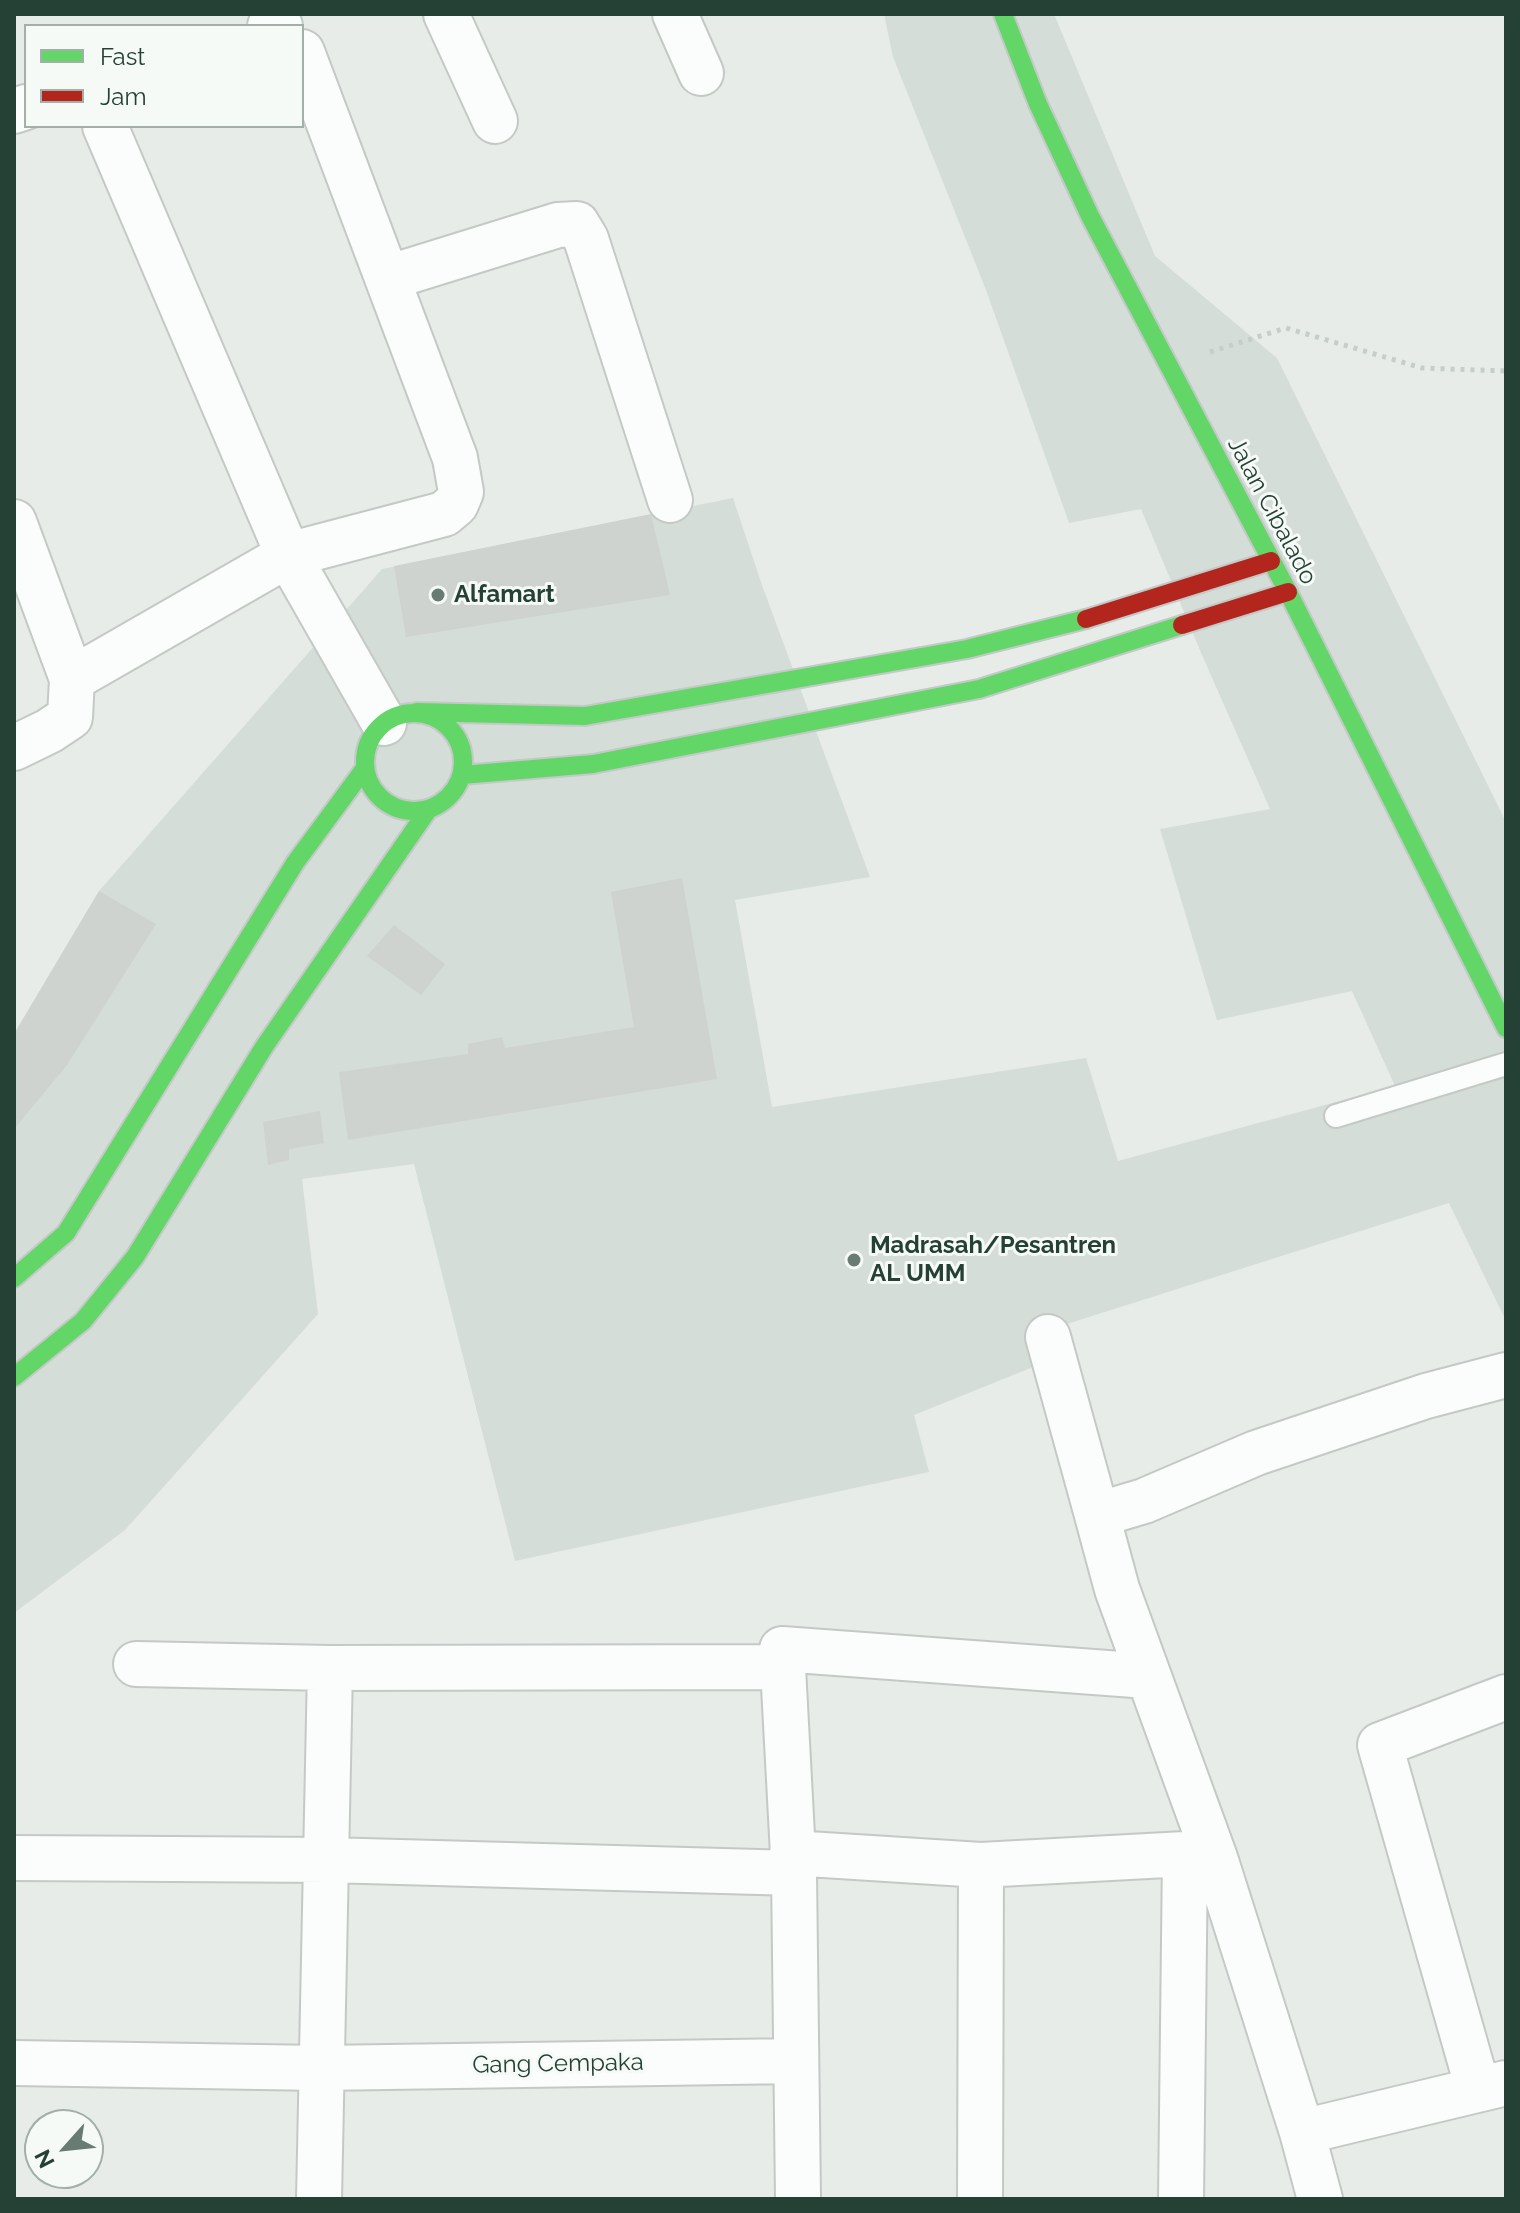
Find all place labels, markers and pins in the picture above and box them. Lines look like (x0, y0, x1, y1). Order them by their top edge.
place label: Alfamart (454, 581, 555, 609)
marker: Alfamart (429, 586, 447, 604)
place label: Madrasah/Pesantren AL UMM (870, 1232, 1116, 1288)
marker: Madrasah/Pesantren AL UMM (845, 1251, 863, 1269)

